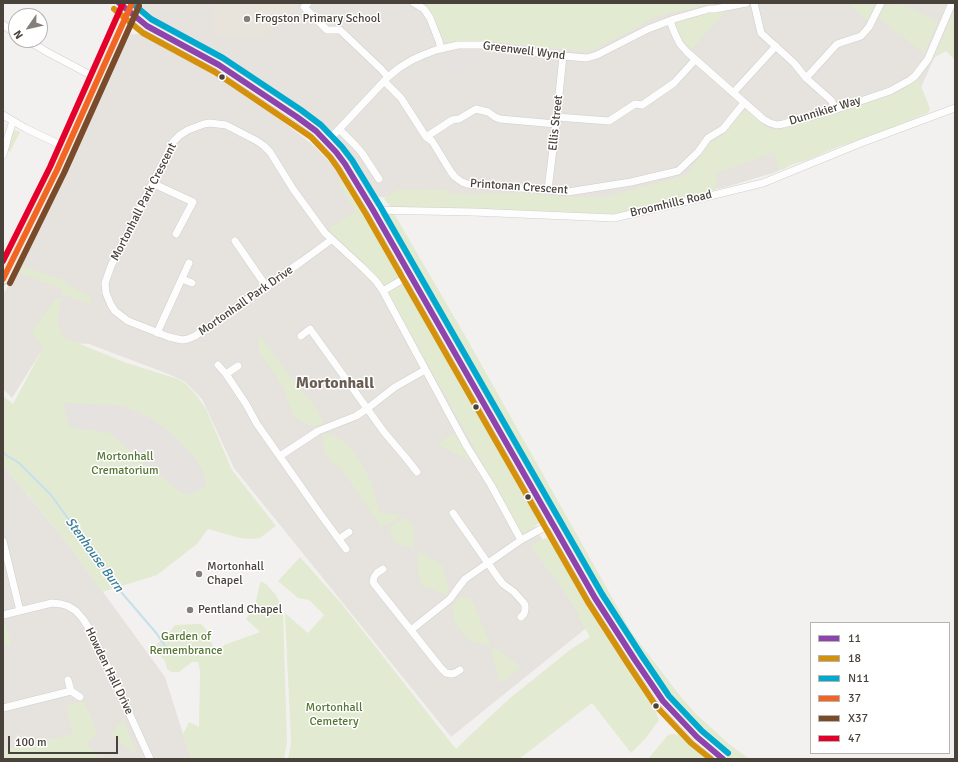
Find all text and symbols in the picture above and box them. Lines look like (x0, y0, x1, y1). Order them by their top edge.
north arrow (8, 8, 48, 48)
place label: Frogston Primary School (255, 12, 380, 26)
marker: Frogston Primary School (242, 14, 252, 24)
text: N (11, 28, 26, 41)
street label: Greenwell Wynd (482, 39, 566, 63)
unlabelled marker (217, 72, 227, 82)
street label: Dunnikier Way (787, 93, 863, 129)
street label: Ellis Street (546, 94, 566, 152)
street label: Mortonhall Park Crescent (108, 141, 180, 263)
street label: Printonan Crescent (469, 176, 569, 198)
street label: Broomhills Road (629, 188, 713, 220)
street label: Mortonhall Park Drive (196, 263, 296, 339)
district label: Mortonhall (296, 374, 374, 394)
unlabelled marker (471, 402, 481, 412)
park label: Mortonhall Crematorium (91, 450, 159, 478)
unlabelled marker (523, 492, 533, 502)
water label: Stenhouse Burn (62, 515, 126, 595)
place label: Mortonhall Chapel (207, 560, 264, 588)
marker: Mortonhall Chapel (194, 569, 204, 579)
place label: Pentland Chapel (198, 603, 282, 617)
marker: Pentland Chapel (185, 605, 195, 615)
legend (810, 622, 950, 754)
street label: Howden Hall Drive (82, 625, 136, 717)
park label: Garden of Remembrance (149, 630, 223, 658)
text: 11 (848, 631, 861, 646)
text: 18 (848, 651, 861, 666)
text: N11 (848, 671, 869, 686)
text: 37 (848, 691, 861, 706)
park label: Mortonhall Cemetery (305, 701, 363, 729)
unlabelled marker (651, 701, 661, 711)
text: X37 (848, 711, 868, 726)
scale bar (10, 728, 120, 754)
text: 47 (848, 731, 861, 746)
text: 100 m (15, 735, 47, 750)

